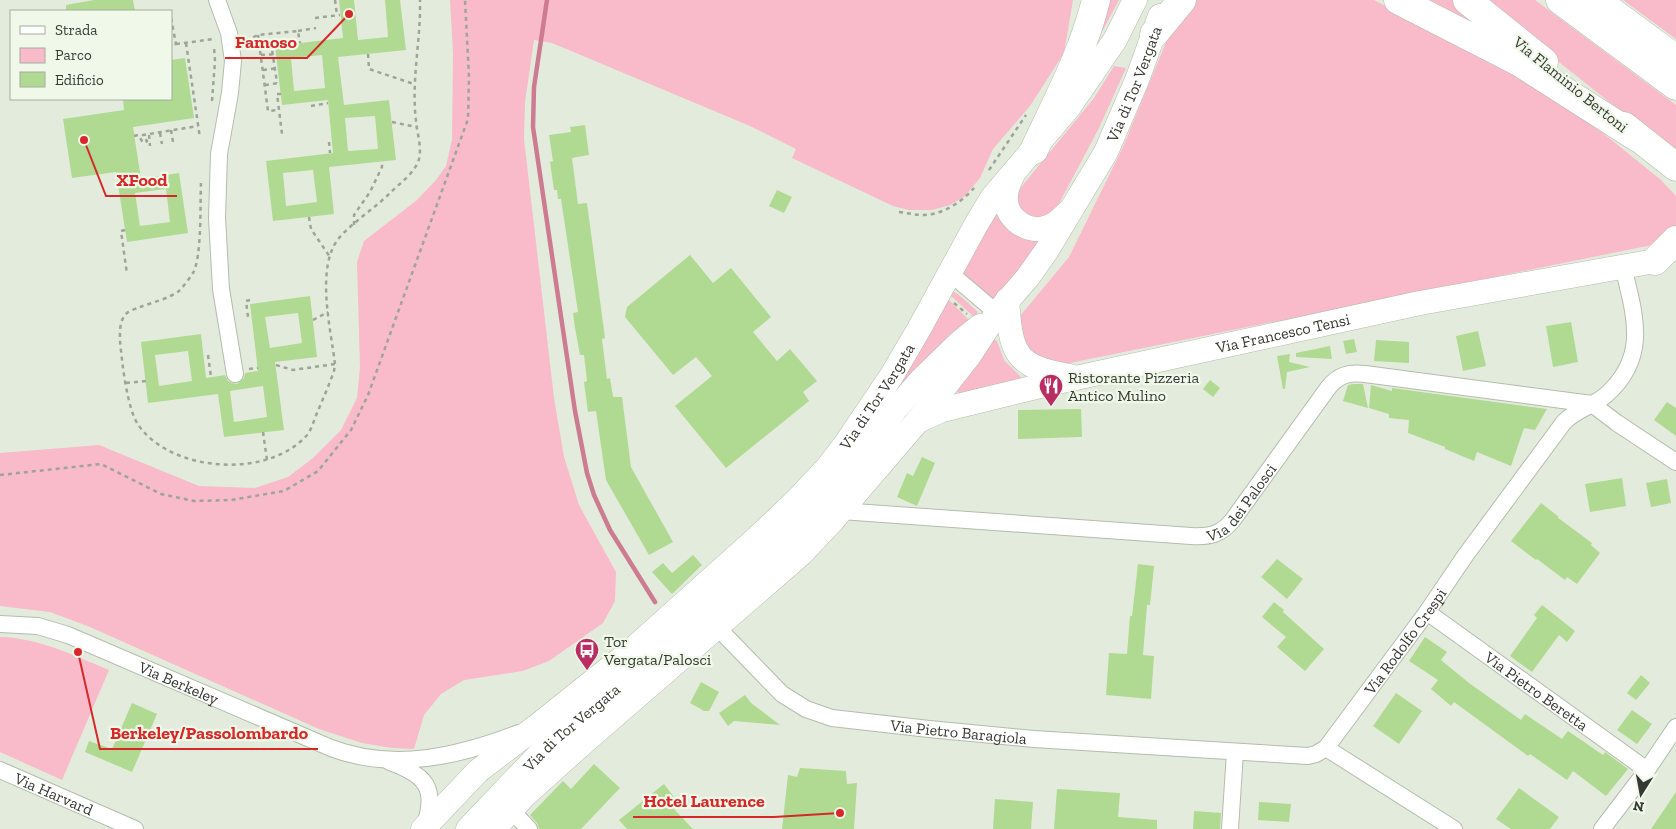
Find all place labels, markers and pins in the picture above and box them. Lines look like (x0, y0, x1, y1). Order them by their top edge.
callout: Famoso (225, 25, 307, 58)
callout: XFood (106, 163, 177, 196)
place label: Ristorante Pizzeria Antico Mulino (1068, 368, 1199, 405)
restaurant icon: Ristorante Pizzeria Antico Mulino (1038, 373, 1064, 407)
place label: Tor Vergata/Palosci (603, 632, 712, 669)
bus stop icon: Tor Vergata/Palosci (574, 637, 600, 671)
callout: Berkeley/Passolombardo (100, 716, 318, 749)
callout: Hotel Laurence (633, 784, 774, 817)

